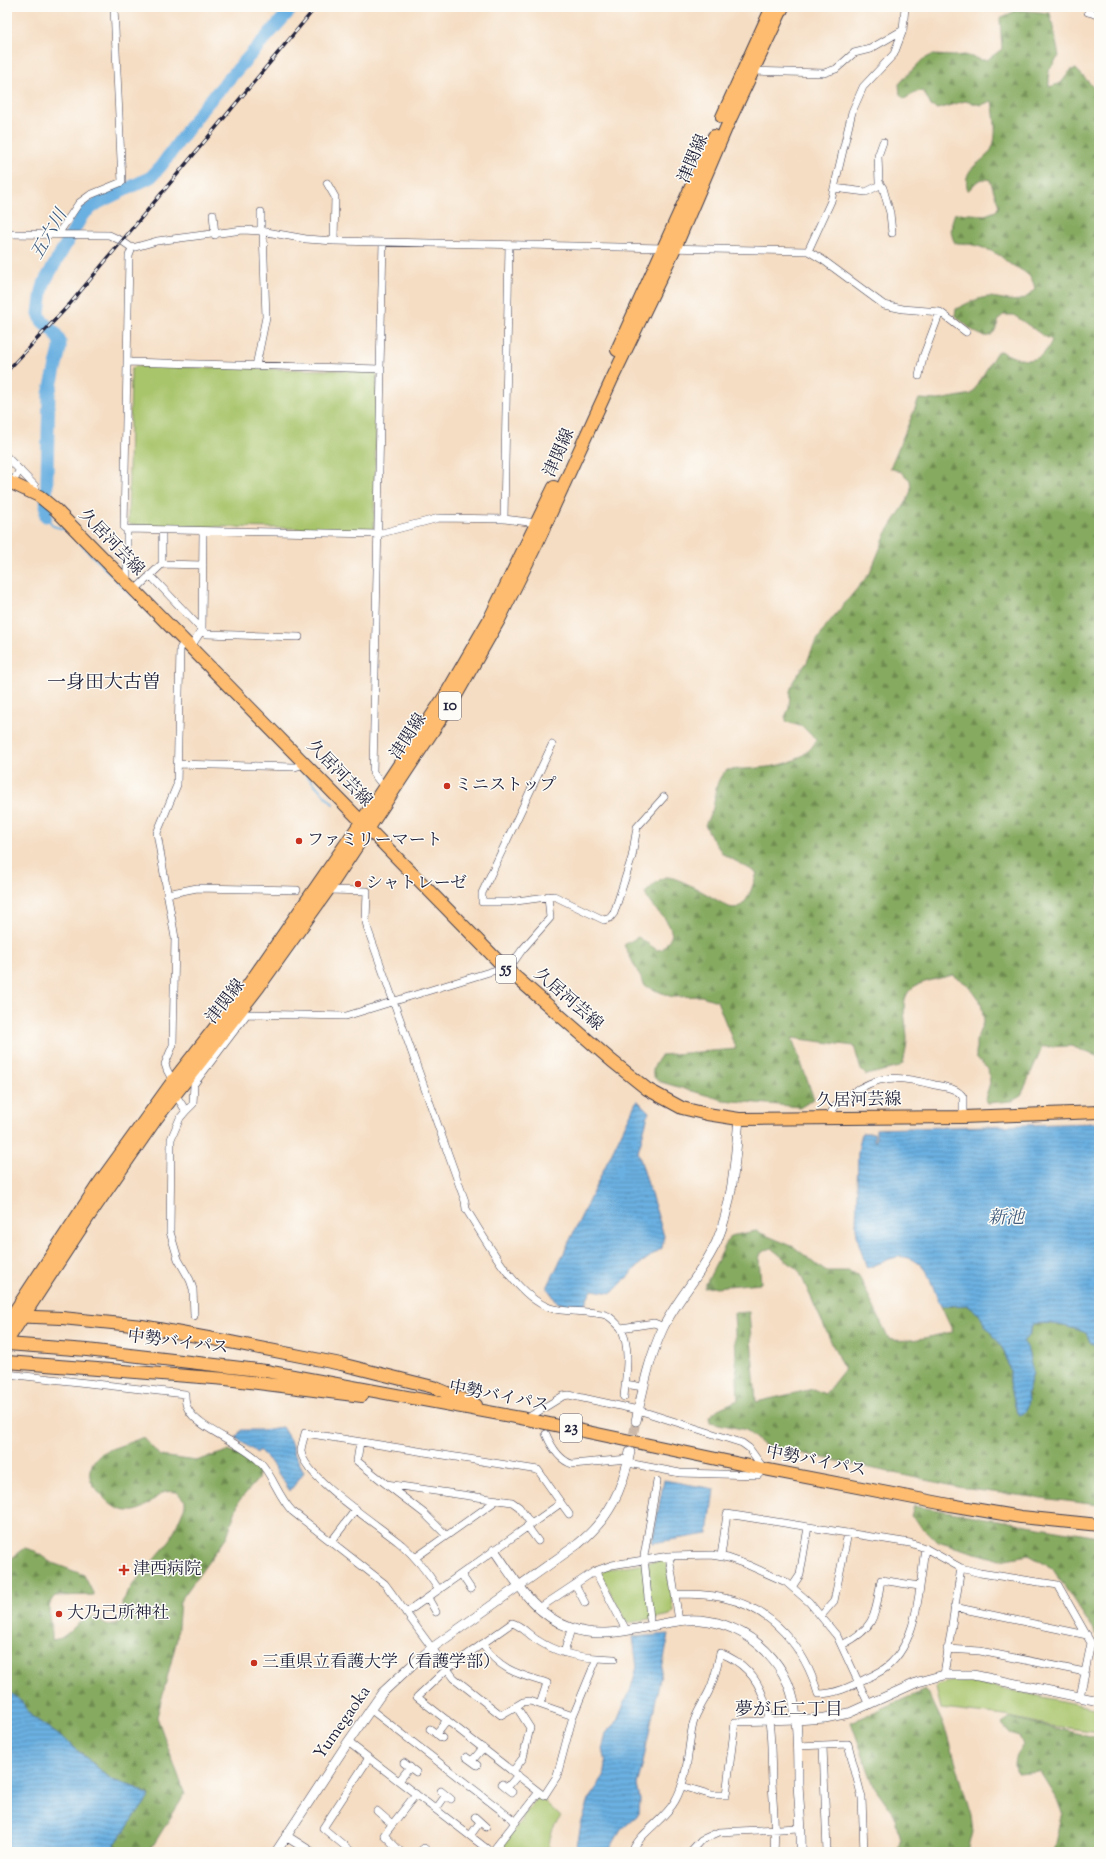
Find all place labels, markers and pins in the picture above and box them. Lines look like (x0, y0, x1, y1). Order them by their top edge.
place label: ミニストップ (455, 774, 557, 798)
marker: ミニストップ (442, 781, 452, 791)
place label: ファミリーマート (307, 829, 443, 853)
marker: ファミリーマート (294, 836, 304, 846)
place label: シャトレーゼ (366, 872, 467, 896)
marker: シャトレーゼ (353, 879, 363, 889)
place label: 津西病院 (133, 1558, 201, 1582)
marker: 津西病院 (118, 1564, 130, 1576)
place label: 大乃己所神社 (67, 1602, 169, 1626)
marker: 大乃己所神社 (54, 1609, 64, 1619)
place label: 三重県立看護大学（看護学部） (262, 1651, 500, 1675)
marker: 三重県立看護大学（看護学部） (249, 1658, 259, 1668)

